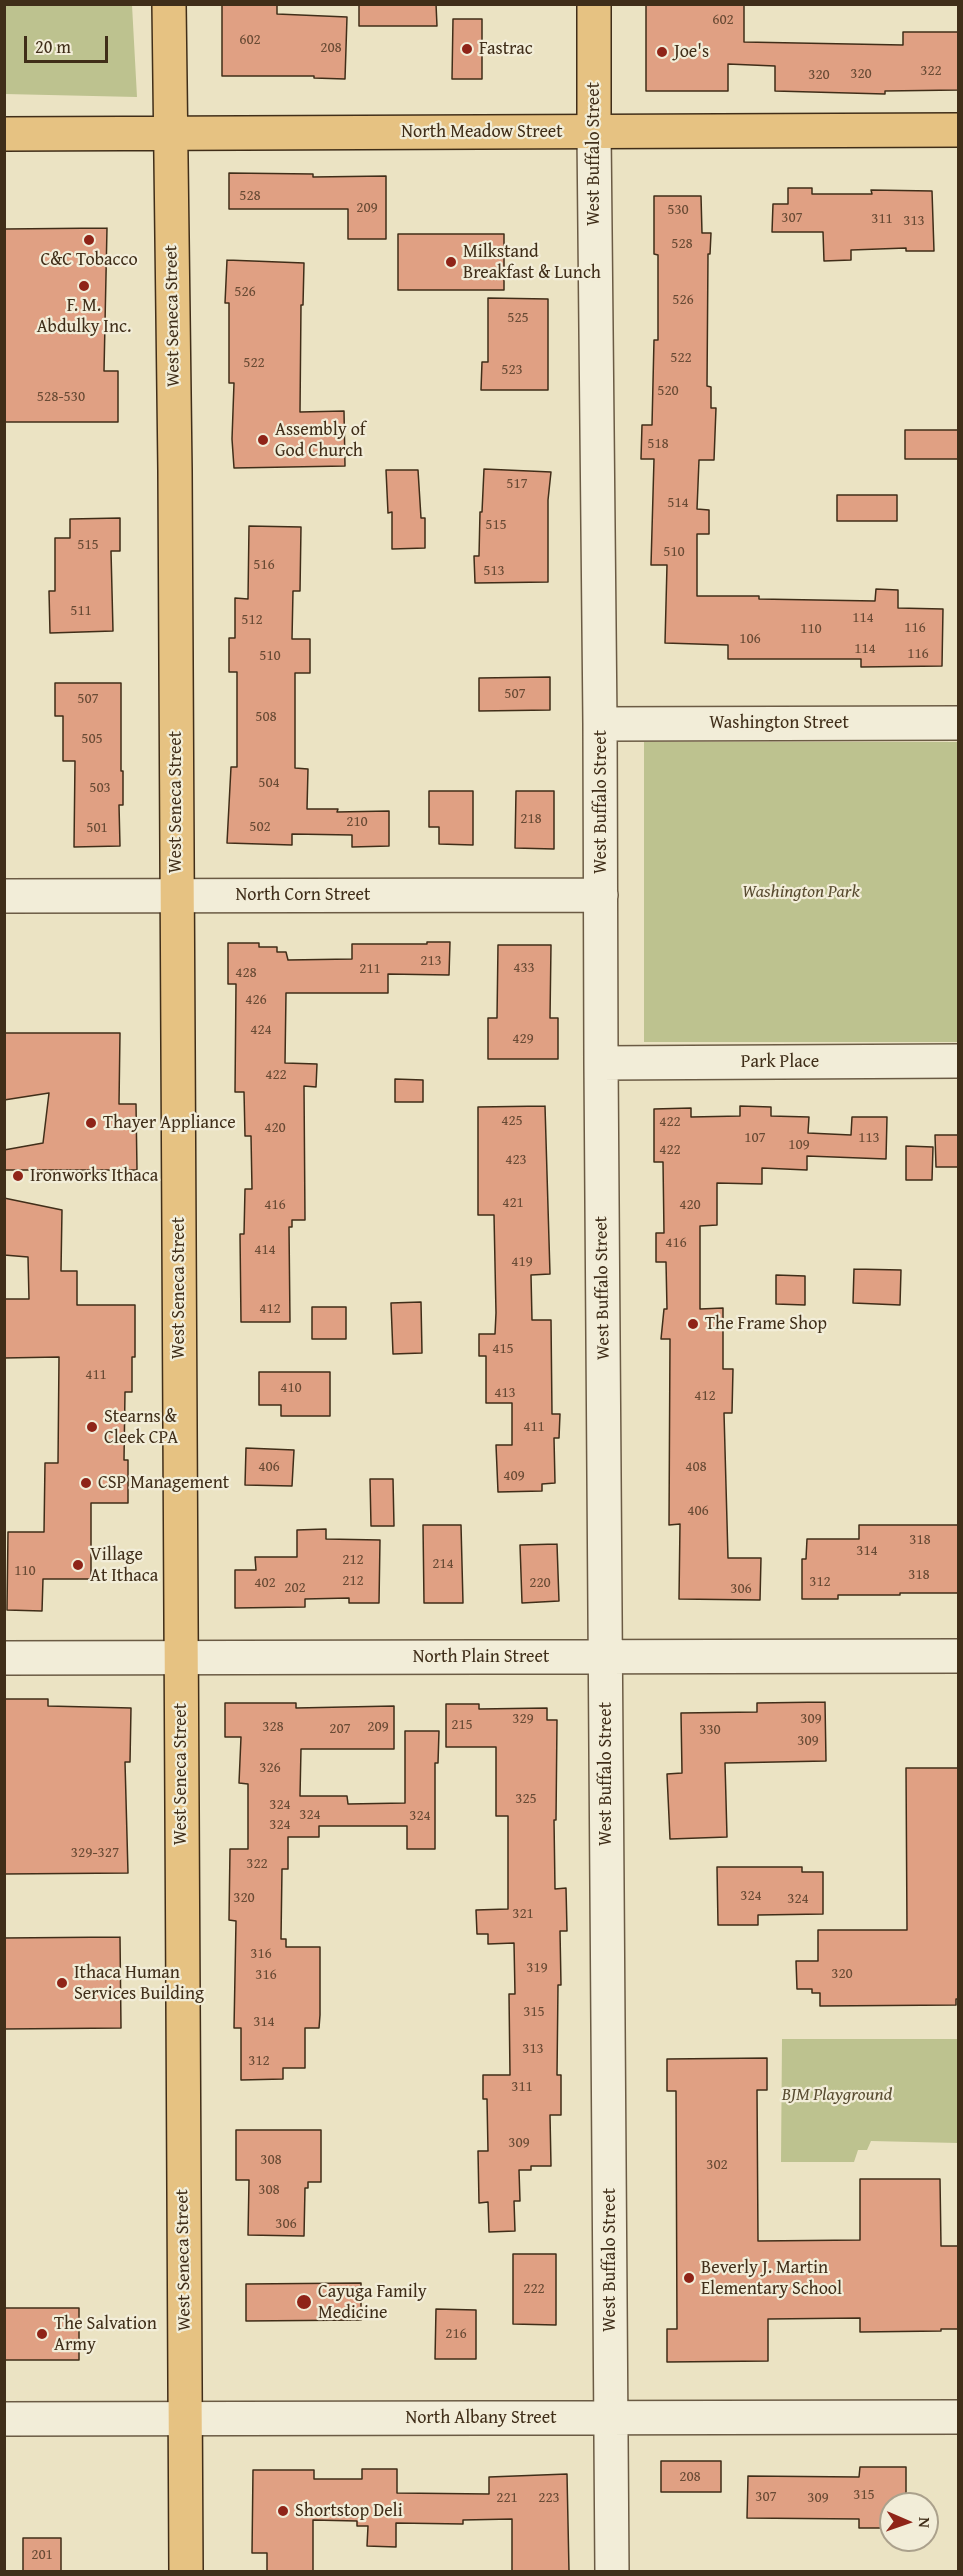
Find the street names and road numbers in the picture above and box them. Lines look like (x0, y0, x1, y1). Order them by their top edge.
street label: West Buffalo Street (583, 82, 605, 226)
street label: North Meadow Street (401, 121, 563, 143)
street label: West Seneca Street (161, 245, 185, 387)
street label: Washington Street (709, 712, 849, 734)
street label: West Buffalo Street (590, 730, 612, 874)
street label: West Seneca Street (165, 731, 187, 873)
street label: North Corn Street (236, 884, 370, 906)
street label: Park Place (741, 1051, 819, 1073)
street label: West Buffalo Street (591, 1216, 615, 1360)
street label: West Seneca Street (168, 1217, 190, 1359)
street label: North Plain Street (413, 1646, 549, 1668)
street label: West Buffalo Street (595, 1702, 617, 1846)
street label: West Seneca Street (170, 1703, 192, 1845)
street label: West Buffalo Street (599, 2188, 621, 2332)
street label: West Seneca Street (172, 2189, 196, 2331)
street label: North Albany Street (405, 2407, 557, 2429)

